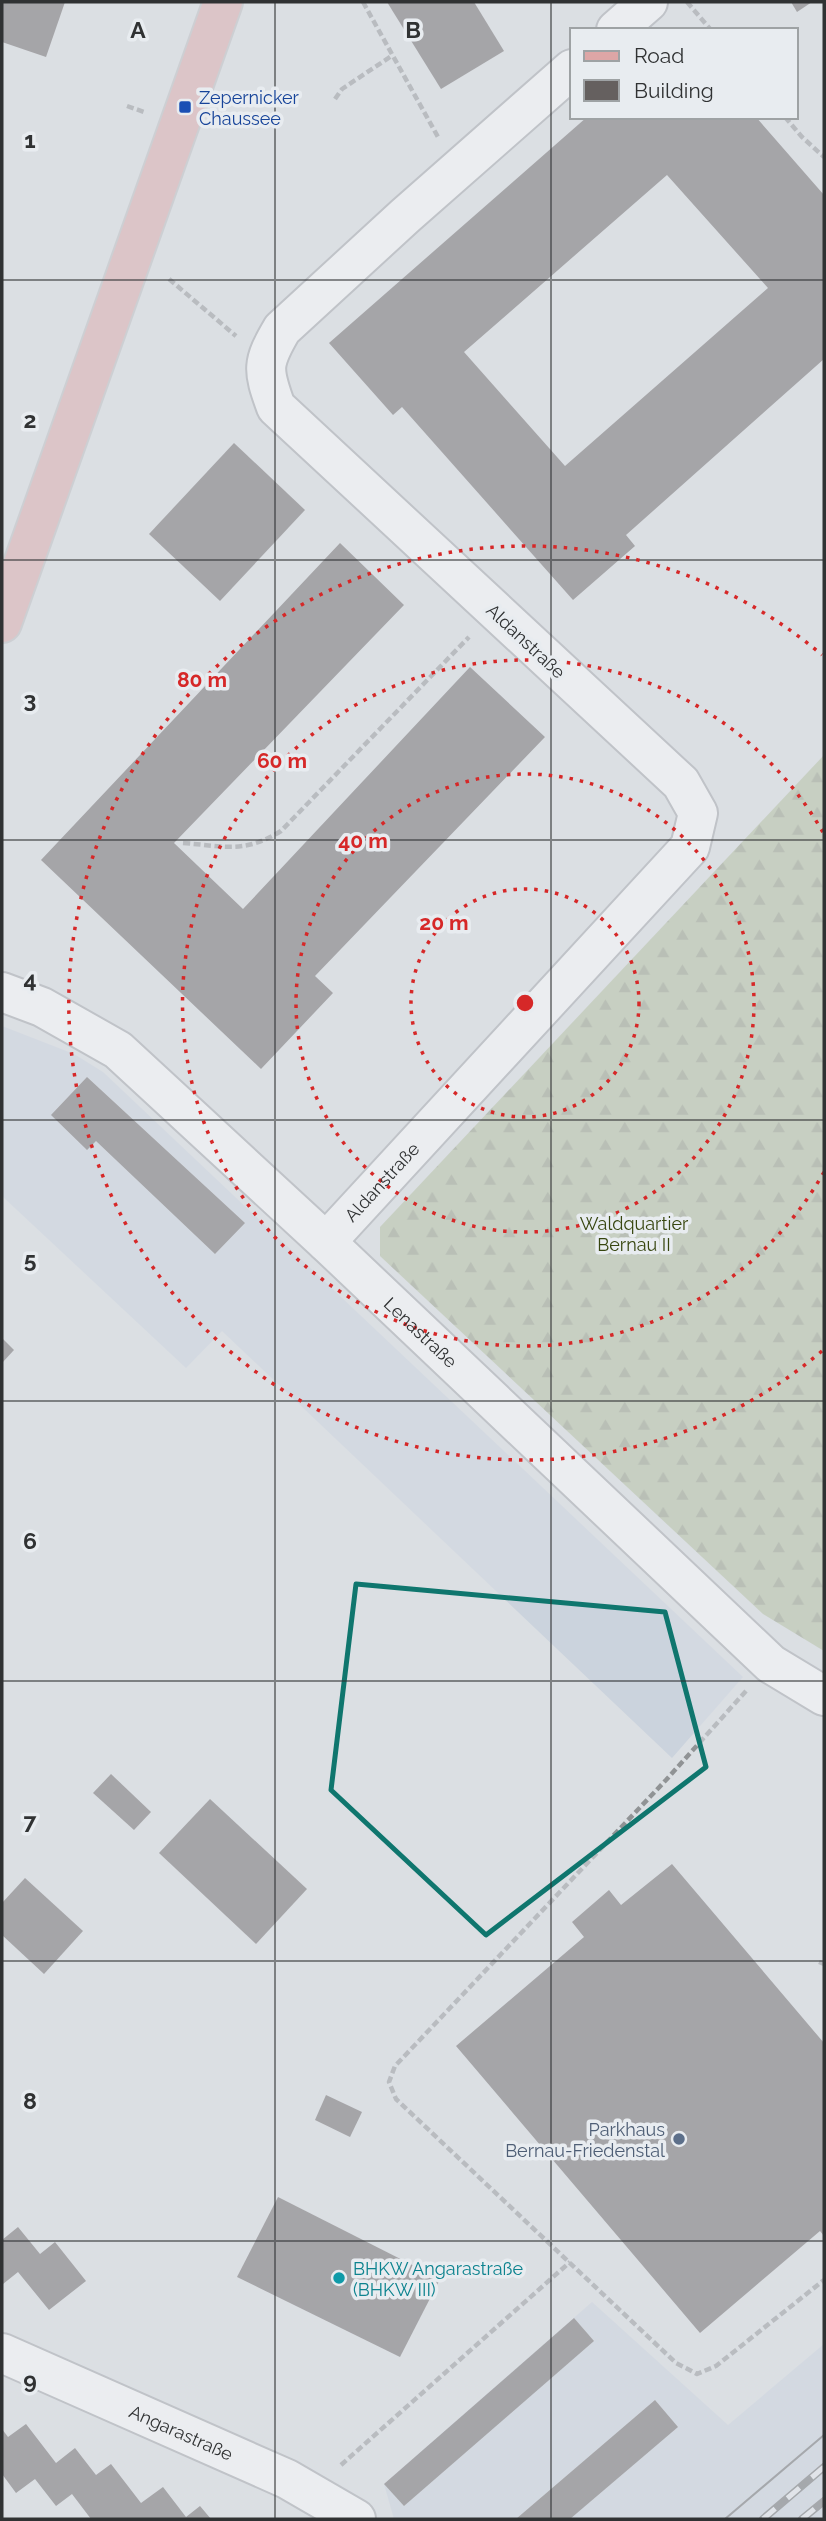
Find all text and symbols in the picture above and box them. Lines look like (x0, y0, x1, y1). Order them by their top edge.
text: A (130, 16, 146, 43)
text: B (405, 16, 421, 43)
legend (570, 28, 798, 119)
text: Road (634, 43, 684, 68)
text: Building (634, 78, 714, 103)
place label: Zepernicker Chaussee (199, 87, 300, 129)
marker: Zepernicker Chaussee (177, 99, 193, 115)
text: 1 (24, 126, 36, 153)
text: 2 (24, 406, 36, 433)
street label: Aldanstraße (482, 599, 570, 683)
text: 80 m (177, 667, 227, 692)
text: 3 (24, 686, 36, 713)
text: 60 m (257, 748, 307, 773)
text: 40 m (338, 828, 388, 853)
text: 20 m (419, 910, 469, 935)
text: 4 (23, 966, 37, 993)
centre of rings (513, 991, 537, 1015)
street label: Aldanstraße (340, 1138, 423, 1226)
park label: Waldquartier Bernau II (580, 1213, 689, 1255)
text: 5 (24, 1246, 37, 1273)
street label: Lenastraße (380, 1293, 462, 1372)
text: 6 (23, 1527, 37, 1554)
text: 7 (24, 1807, 37, 1834)
text: 8 (23, 2087, 37, 2114)
place label: Parkhaus Bernau-Friedenstal (505, 2119, 665, 2161)
marker: Parkhaus Bernau-Friedenstal (671, 2131, 687, 2147)
place label: BHKW Angarastraße (BHKW III) (353, 2258, 524, 2300)
marker: BHKW Angarastraße (BHKW III) (331, 2270, 347, 2286)
text: 9 (23, 2367, 37, 2394)
street label: Angarastraße (126, 2400, 237, 2464)

